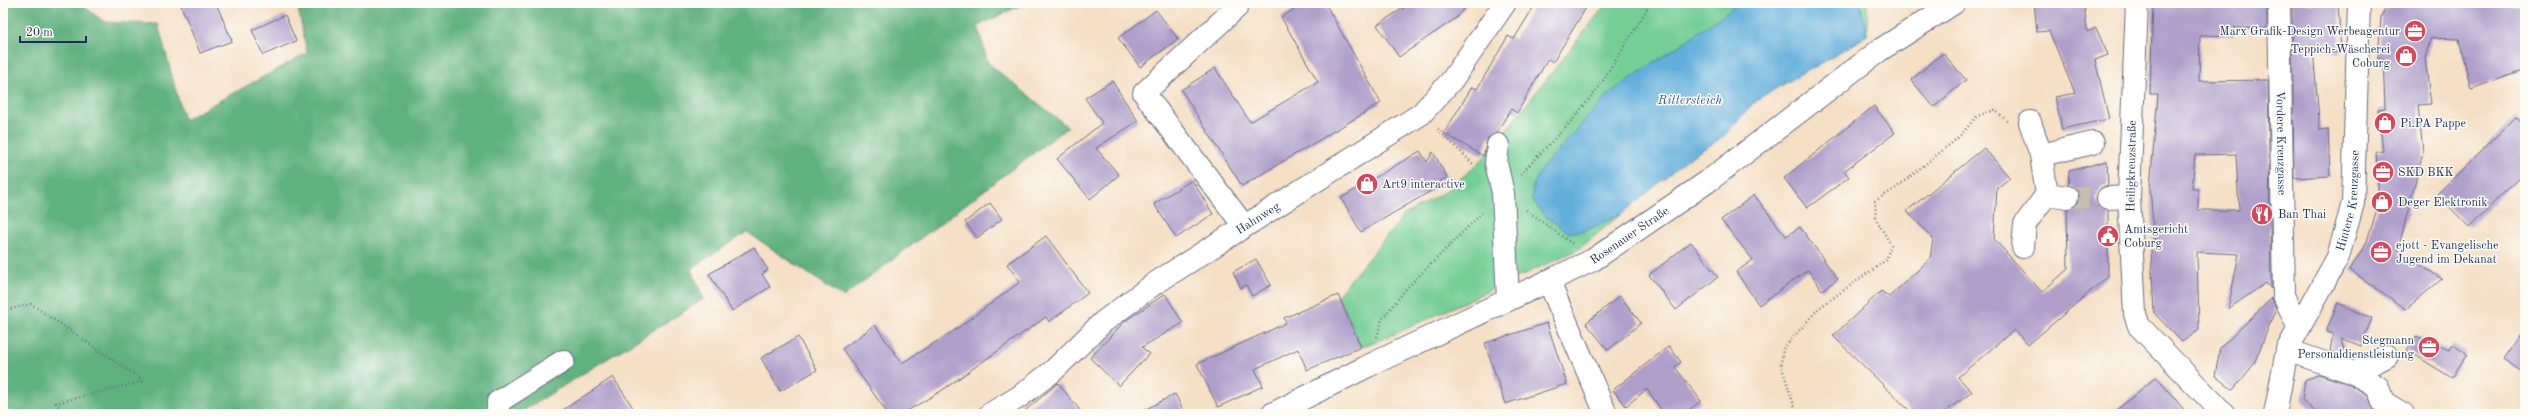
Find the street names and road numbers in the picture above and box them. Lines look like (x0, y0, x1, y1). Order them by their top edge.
street label: Vordere Kreuzgasse (2274, 91, 2287, 196)
street label: Heiligkreuzstraße (2125, 120, 2139, 212)
street label: Hintere Kreuzgasse (2335, 149, 2362, 252)
street label: Hahnweg (1234, 200, 1283, 237)
street label: Rosenauer Straße (1588, 205, 1672, 267)

